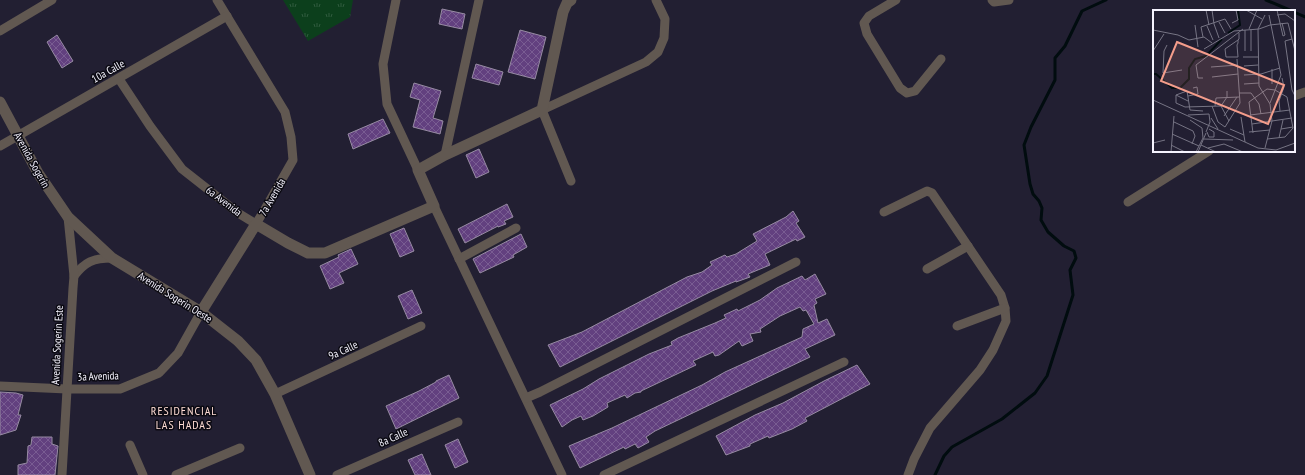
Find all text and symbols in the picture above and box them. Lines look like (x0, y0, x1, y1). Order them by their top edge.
inset map (1153, 10, 1295, 152)
street label: 10a Calle (89, 56, 127, 86)
street label: Avenida Sogerin (11, 130, 53, 190)
street label: 7a Avenida (256, 176, 288, 218)
street label: 6a Avenida (203, 183, 245, 219)
street label: Avenida Sogerin Oeste (135, 268, 215, 326)
street label: Avenida Sogerin Este (48, 304, 66, 385)
street label: 9a Calle (326, 337, 360, 363)
street label: 3a Avenida (77, 368, 119, 384)
district label: RESIDENCIAL LAS HADAS (151, 403, 217, 432)
street label: 8a Calle (376, 424, 410, 450)

